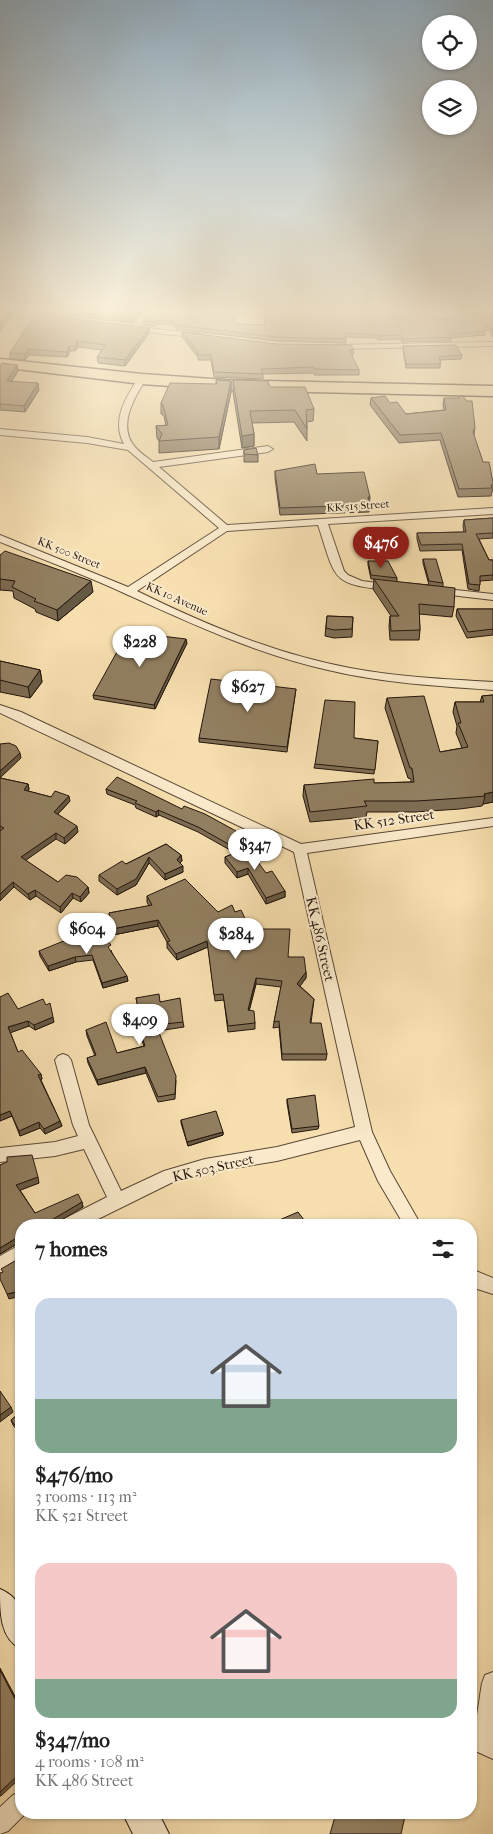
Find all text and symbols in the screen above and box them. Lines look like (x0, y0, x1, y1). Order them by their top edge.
map controls (422, 15, 477, 135)
button: locate (422, 15, 477, 70)
button: layers (422, 80, 477, 135)
street label: KK 515 Street (326, 497, 390, 515)
pin: $476 (351, 526, 411, 569)
text: $476 (364, 533, 398, 552)
street label: KK 500 Street (36, 534, 102, 572)
street label: KK 10 Avenue (144, 580, 210, 619)
pin: $228 (110, 626, 170, 668)
text: $228 (123, 632, 157, 651)
pin: $627 (218, 670, 278, 713)
text: $627 (231, 677, 265, 696)
street label: KK 512 Street (352, 806, 436, 834)
pin: $347 (225, 828, 285, 871)
text: $347 (239, 835, 271, 854)
street label: KK 486 Street (302, 895, 338, 983)
pin: $604 (57, 912, 117, 955)
pin: $284 (206, 918, 266, 960)
text: $604 (69, 919, 105, 938)
text: $284 (219, 924, 253, 943)
pin: $409 (110, 1004, 170, 1046)
text: $409 (122, 1010, 158, 1029)
street label: KK 503 Street (171, 1150, 255, 1186)
icon: filters (429, 1235, 457, 1263)
text: 7 homes (35, 1237, 107, 1261)
icon: home (201, 1331, 291, 1421)
text: $476/mo (35, 1463, 113, 1487)
text: 3 rooms · 113 m² (35, 1487, 136, 1506)
text: KK 521 Street (35, 1506, 128, 1525)
icon: home (201, 1596, 291, 1686)
text: $347/mo (35, 1728, 110, 1752)
text: 4 rooms · 108 m² (35, 1752, 144, 1771)
text: KK 486 Street (35, 1771, 134, 1790)

